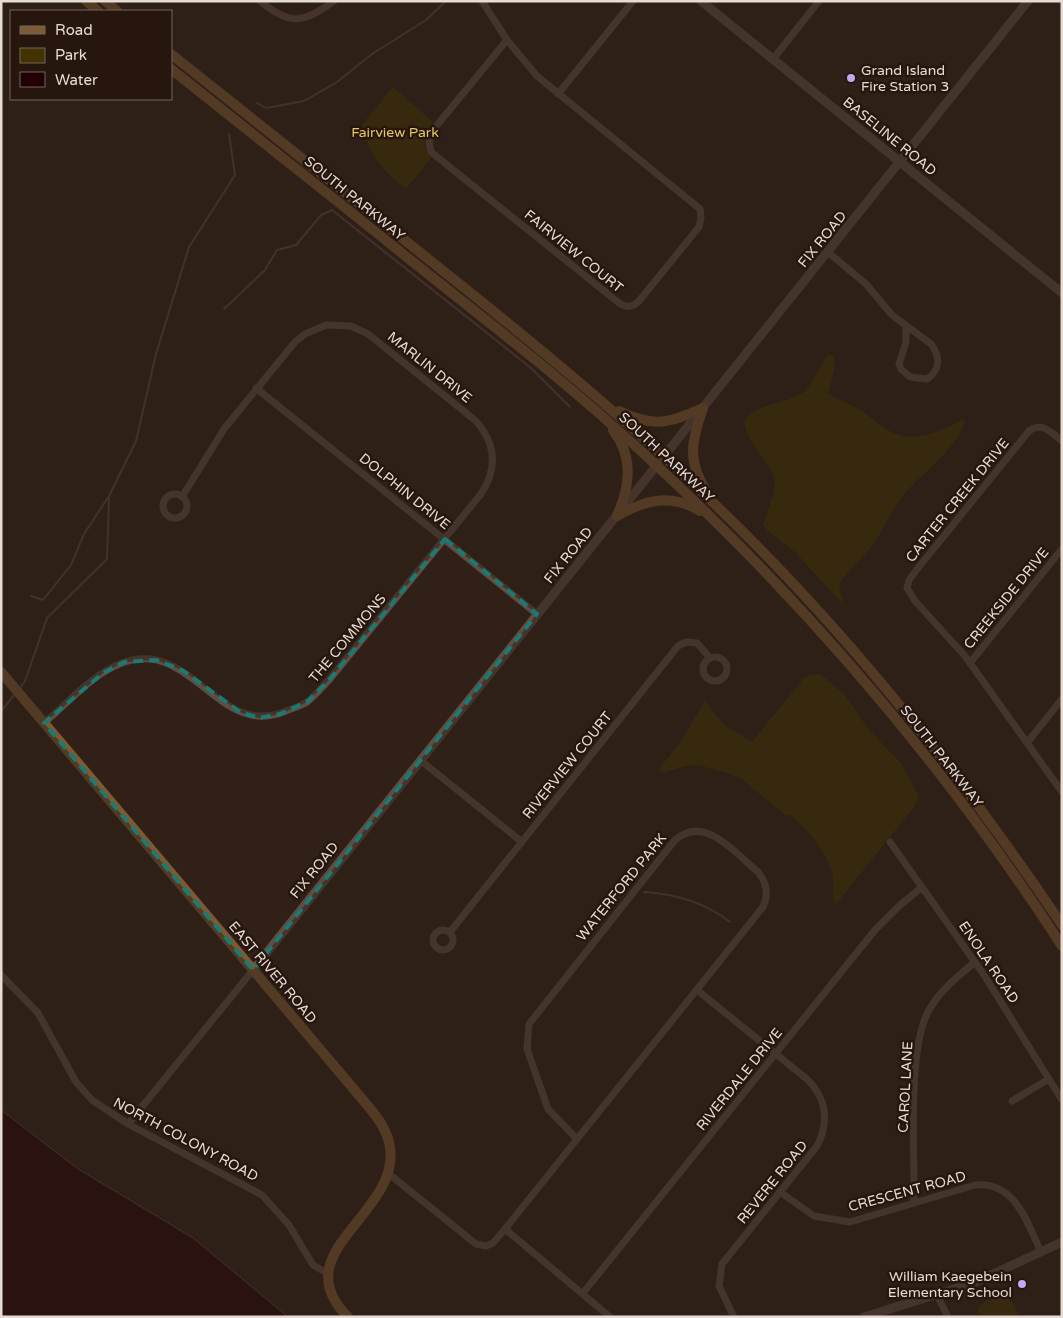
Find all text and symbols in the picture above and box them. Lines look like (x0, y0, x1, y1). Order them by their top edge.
legend (10, 10, 172, 100)
text: Road (55, 21, 93, 39)
text: Park (55, 46, 87, 64)
place label: Grand Island Fire Station 3 (861, 62, 949, 95)
text: Water (55, 71, 98, 89)
marker: Grand Island Fire Station 3 (845, 72, 857, 84)
street label: BASELINE ROAD (839, 93, 940, 179)
park label: Fairview Park (351, 124, 439, 141)
street label: SOUTH PARKWAY (301, 153, 408, 244)
street label: FAIRVIEW COURT (521, 206, 627, 297)
street label: FIX ROAD (795, 208, 850, 271)
street label: MARLIN DRIVE (384, 328, 475, 407)
street label: SOUTH PARKWAY (615, 409, 718, 506)
street label: CARTER CREEK DRIVE (902, 435, 1013, 566)
street label: DOLPHIN DRIVE (356, 450, 454, 533)
street label: FIX ROAD (541, 524, 596, 587)
street label: CREEKSIDE DRIVE (960, 544, 1053, 653)
street label: THE COMMONS (305, 590, 390, 686)
street label: SOUTH PARKWAY (897, 702, 987, 811)
street label: RIVERVIEW COURT (519, 708, 616, 822)
street label: WATERFORD PARK (573, 830, 670, 945)
street label: FIX ROAD (287, 839, 342, 902)
street label: EAST RIVER ROAD (225, 918, 320, 1027)
street label: ENOLA ROAD (955, 918, 1022, 1007)
street label: RIVERDALE DRIVE (693, 1025, 786, 1134)
street label: CAROL LANE (895, 1041, 916, 1133)
street label: NORTH COLONY ROAD (110, 1094, 261, 1185)
street label: REVERE ROAD (734, 1137, 811, 1227)
street label: CRESCENT ROAD (846, 1168, 968, 1215)
place label: William Kaegebein Elementary School (888, 1268, 1012, 1301)
marker: William Kaegebein Elementary School (1016, 1278, 1028, 1290)

